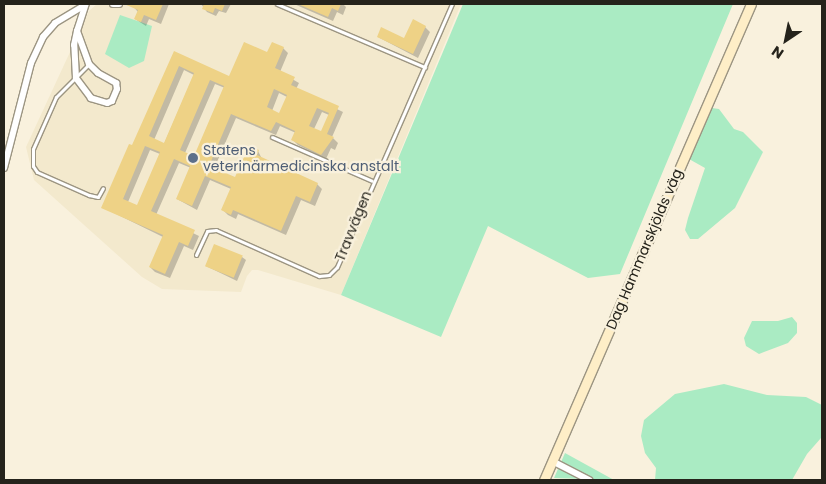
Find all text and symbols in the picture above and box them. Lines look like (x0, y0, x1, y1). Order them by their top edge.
north arrow (761, 15, 811, 65)
text: N (768, 41, 788, 64)
place label: Statens veterinärmedicinska anstalt (203, 142, 399, 174)
marker: Statens veterinärmedicinska anstalt (187, 152, 199, 164)
street label: Dag Hammarskjölds väg (602, 166, 686, 332)
street label: Travvägen (331, 188, 375, 264)

